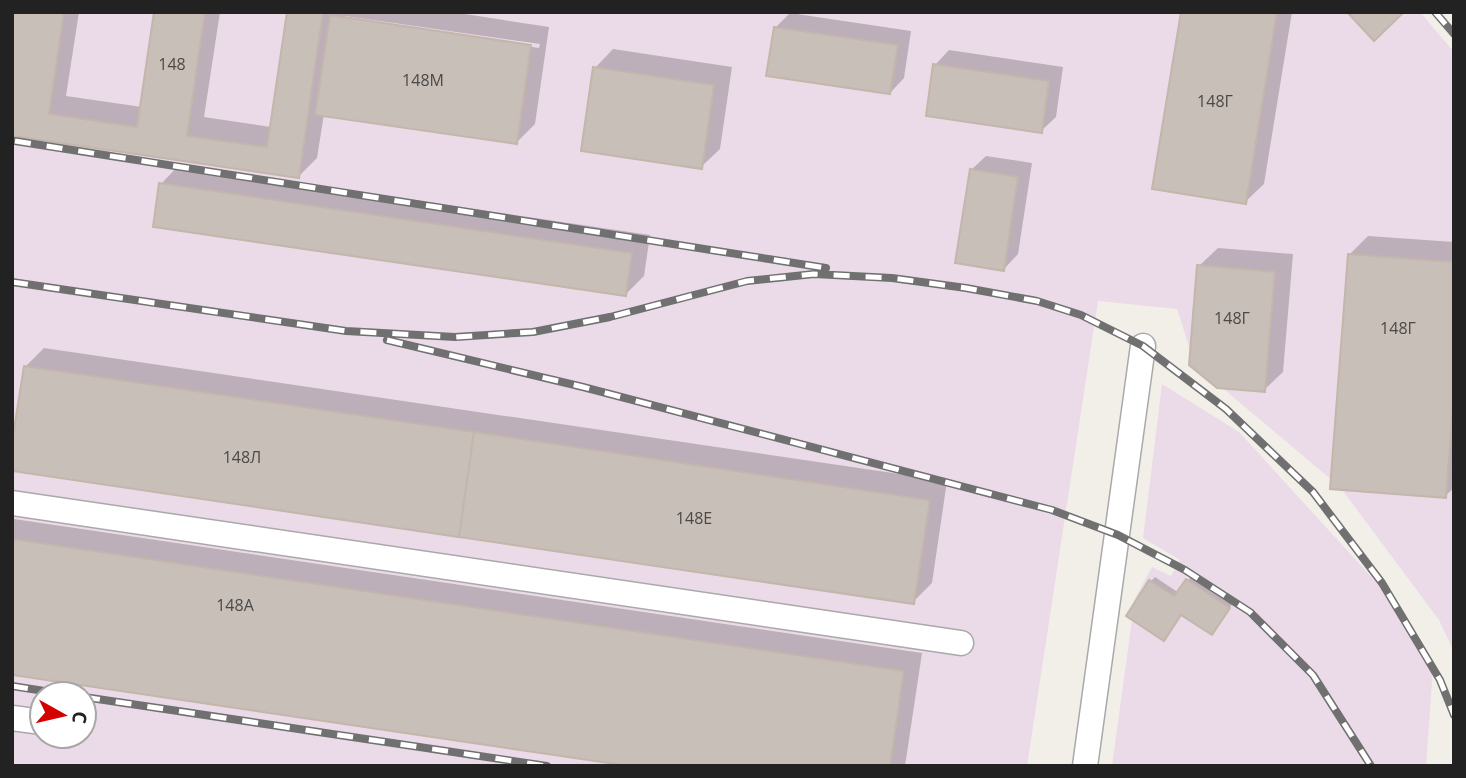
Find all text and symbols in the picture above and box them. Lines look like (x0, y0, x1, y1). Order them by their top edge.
house number: 148 (158, 53, 186, 75)
house number: 148М (402, 69, 444, 91)
house number: 148Г (1197, 90, 1233, 112)
house number: 148Г (1214, 307, 1250, 329)
house number: 148Г (1380, 317, 1416, 339)
house number: 148Л (223, 446, 261, 468)
house number: 148Е (676, 507, 712, 529)
house number: 148А (216, 594, 255, 616)
north arrow (28, 680, 98, 750)
text: С (66, 710, 94, 725)

